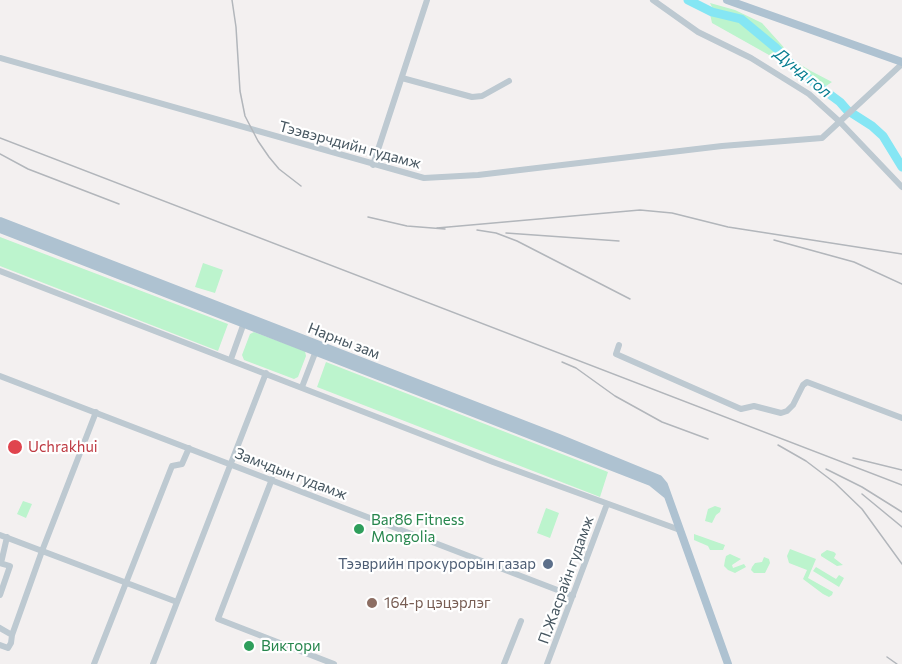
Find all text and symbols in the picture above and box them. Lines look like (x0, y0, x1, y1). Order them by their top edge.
water label: Дунд гол (771, 44, 835, 102)
street label: Тээвэрчдийн гудамж (277, 117, 423, 173)
street label: Нарны зам (305, 319, 383, 363)
marker: Uchrakhui (6, 438, 24, 456)
place label: Uchrakhui (28, 438, 98, 456)
street label: Замчдын гудамж (232, 444, 350, 504)
place label: Bar86 Fitness Mongolia (371, 511, 464, 546)
street label: П.Жасрайн гудамж (534, 514, 598, 646)
marker: Bar86 Fitness Mongolia (352, 522, 366, 536)
place label: Тээврийн прокурорын газар (338, 555, 536, 573)
marker: Тээврийн прокурорын газар (541, 557, 555, 571)
place label: 164-р цэцэрлэг (384, 594, 491, 612)
marker: 164-р цэцэрлэг (365, 596, 379, 610)
place label: Виктори (261, 637, 321, 655)
marker: Виктори (242, 639, 256, 653)

